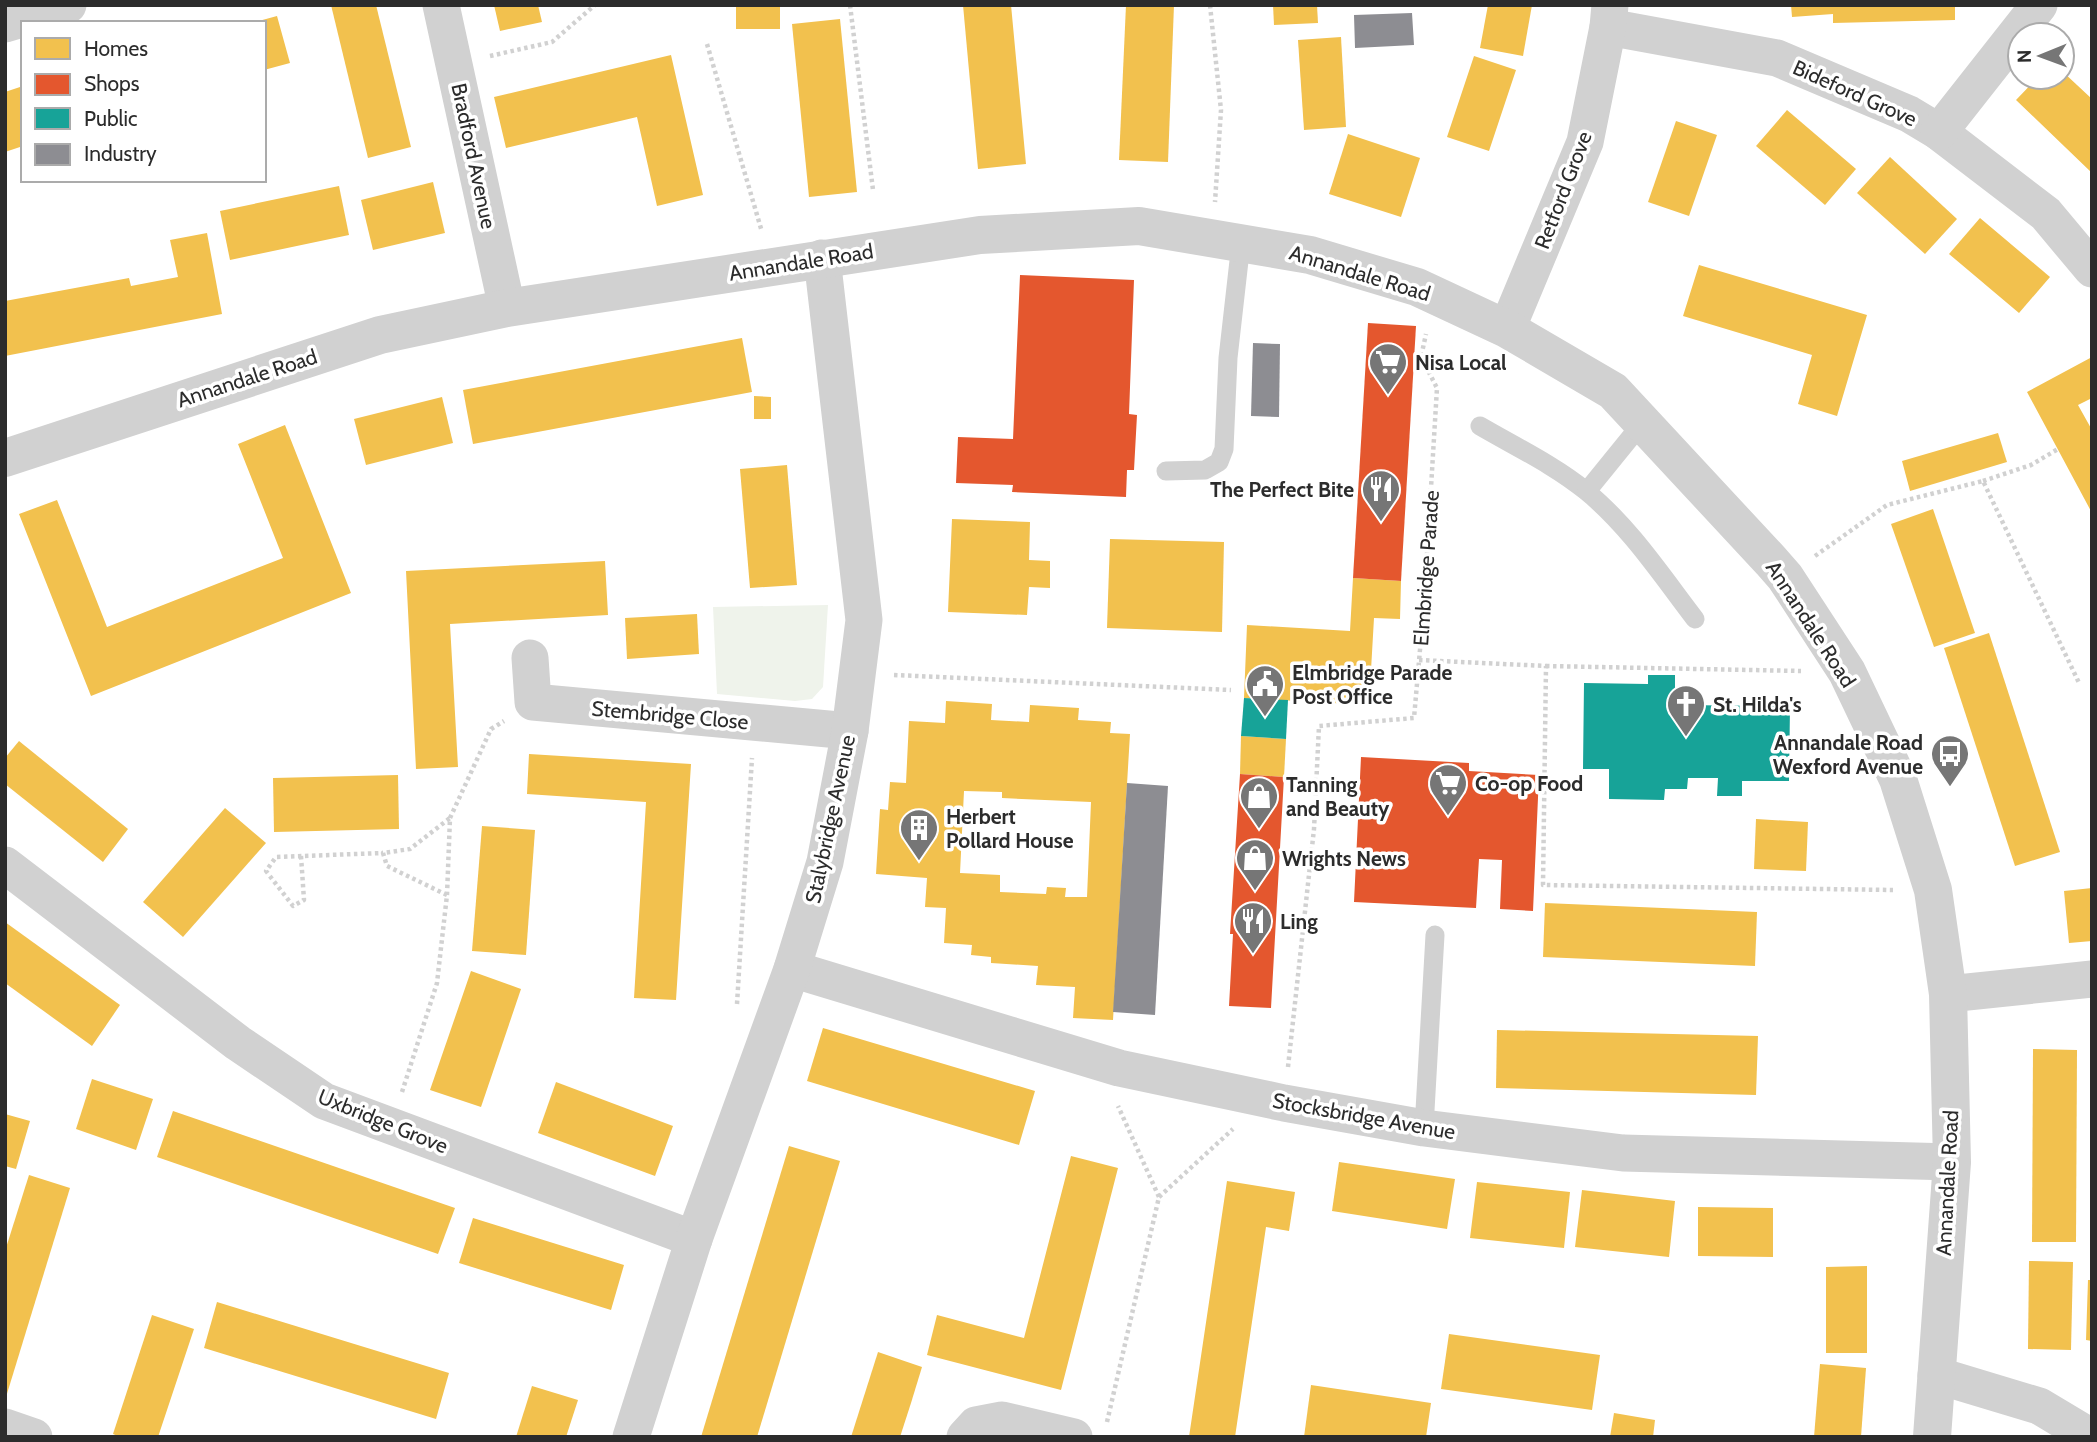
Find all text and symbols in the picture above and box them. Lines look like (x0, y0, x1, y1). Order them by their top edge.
legend (21, 21, 266, 182)
north arrow (2006, 21, 2076, 91)
text: Homes (84, 36, 148, 61)
text: N (2013, 49, 2036, 63)
street label: Bideford Grove (1789, 55, 1921, 132)
text: Shops (84, 71, 140, 96)
street label: Bradford Avenue (446, 81, 502, 231)
text: Public (84, 106, 138, 131)
street label: Retford Grove (1529, 128, 1597, 252)
text: Industry (84, 141, 157, 166)
street label: Annandale Road (727, 238, 875, 286)
street label: Annandale Road (1287, 240, 1433, 306)
supermarket icon: Nisa Local (1367, 341, 1409, 396)
street label: Annandale Road (174, 344, 320, 412)
place label: Nisa Local (1415, 350, 1507, 375)
restaurant icon: The Perfect Bite (1360, 468, 1402, 523)
place label: The Perfect Bite (1210, 477, 1354, 502)
street label: Elmbridge Parade (1408, 489, 1444, 647)
street label: Annandale Road (1761, 556, 1861, 692)
place label: Elmbridge Parade Post Office (1292, 660, 1453, 709)
public building icon: Elmbridge Parade Post Office (1244, 663, 1286, 718)
church icon: St. Hilda's (1665, 683, 1707, 738)
place label: St. Hilda's (1713, 692, 1802, 717)
street label: Stembridge Close (591, 696, 750, 734)
place label: Annandale Road Wexford Avenue (1773, 730, 1923, 779)
street label: Stalybridge Avenue (800, 732, 860, 905)
bus stop icon: Annandale Road Wexford Avenue (1929, 733, 1971, 788)
supermarket icon: Co-op Food (1427, 762, 1469, 817)
place label: Co-op Food (1475, 771, 1583, 796)
place label: Tanning and Beauty (1286, 772, 1390, 821)
shop icon: Tanning and Beauty (1238, 775, 1280, 830)
place label: Herbert Pollard House (946, 804, 1074, 853)
building icon: Herbert Pollard House (898, 807, 940, 862)
shop icon: Wrights News (1234, 837, 1276, 892)
place label: Wrights News (1282, 846, 1406, 871)
restaurant icon: Ling (1232, 900, 1274, 955)
place label: Ling (1280, 909, 1318, 934)
street label: Uxbridge Grove (314, 1084, 452, 1159)
street label: Stocksbridge Avenue (1271, 1088, 1458, 1144)
street label: Annandale Road (1931, 1110, 1963, 1256)

